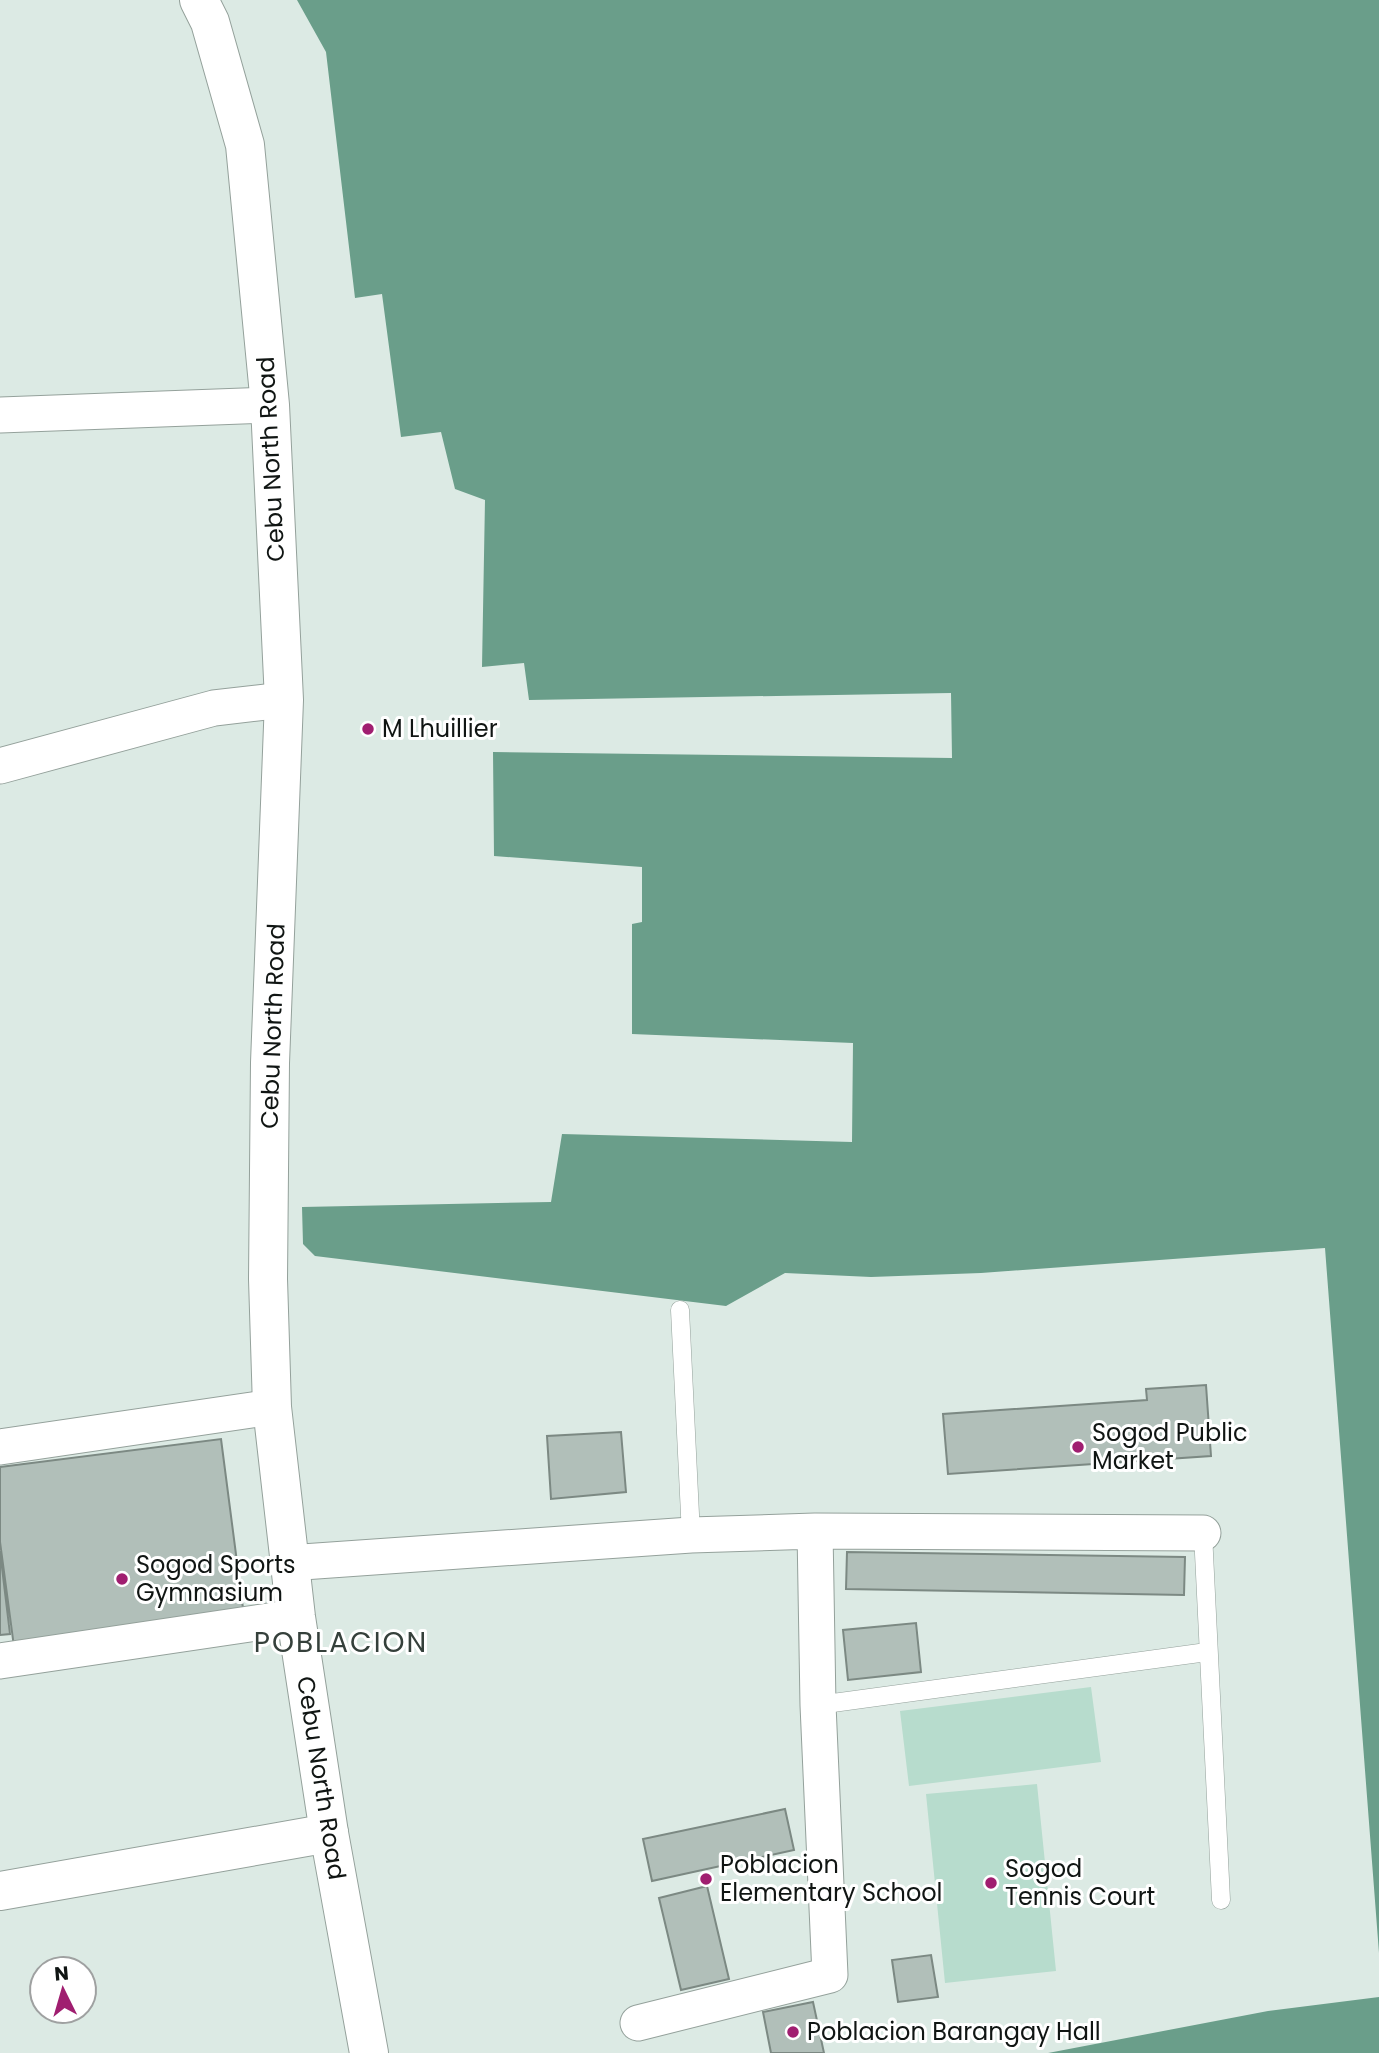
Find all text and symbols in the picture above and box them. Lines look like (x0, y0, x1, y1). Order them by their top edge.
street label: Cebu North Road (249, 356, 292, 562)
place label: M Lhuillier (382, 712, 498, 745)
marker: M Lhuillier (360, 721, 376, 737)
street label: Cebu North Road (252, 923, 293, 1129)
place label: Sogod Public Market (1092, 1416, 1248, 1477)
marker: Sogod Public Market (1070, 1439, 1086, 1455)
place label: Sogod Sports Gymnasium (136, 1548, 296, 1609)
marker: Sogod Sports Gymnasium (114, 1571, 130, 1587)
district label: POBLACION (254, 1623, 428, 1662)
street label: Cebu North Road (289, 1674, 354, 1882)
place label: Poblacion Elementary School (720, 1848, 943, 1909)
place label: Sogod Tennis Court (1005, 1852, 1155, 1913)
marker: Poblacion Elementary School (698, 1871, 714, 1887)
marker: Sogod Tennis Court (983, 1875, 999, 1891)
north arrow (28, 1955, 98, 2025)
text: N (53, 1959, 70, 1988)
place label: Poblacion Barangay Hall (807, 2015, 1101, 2048)
marker: Poblacion Barangay Hall (785, 2024, 801, 2040)

